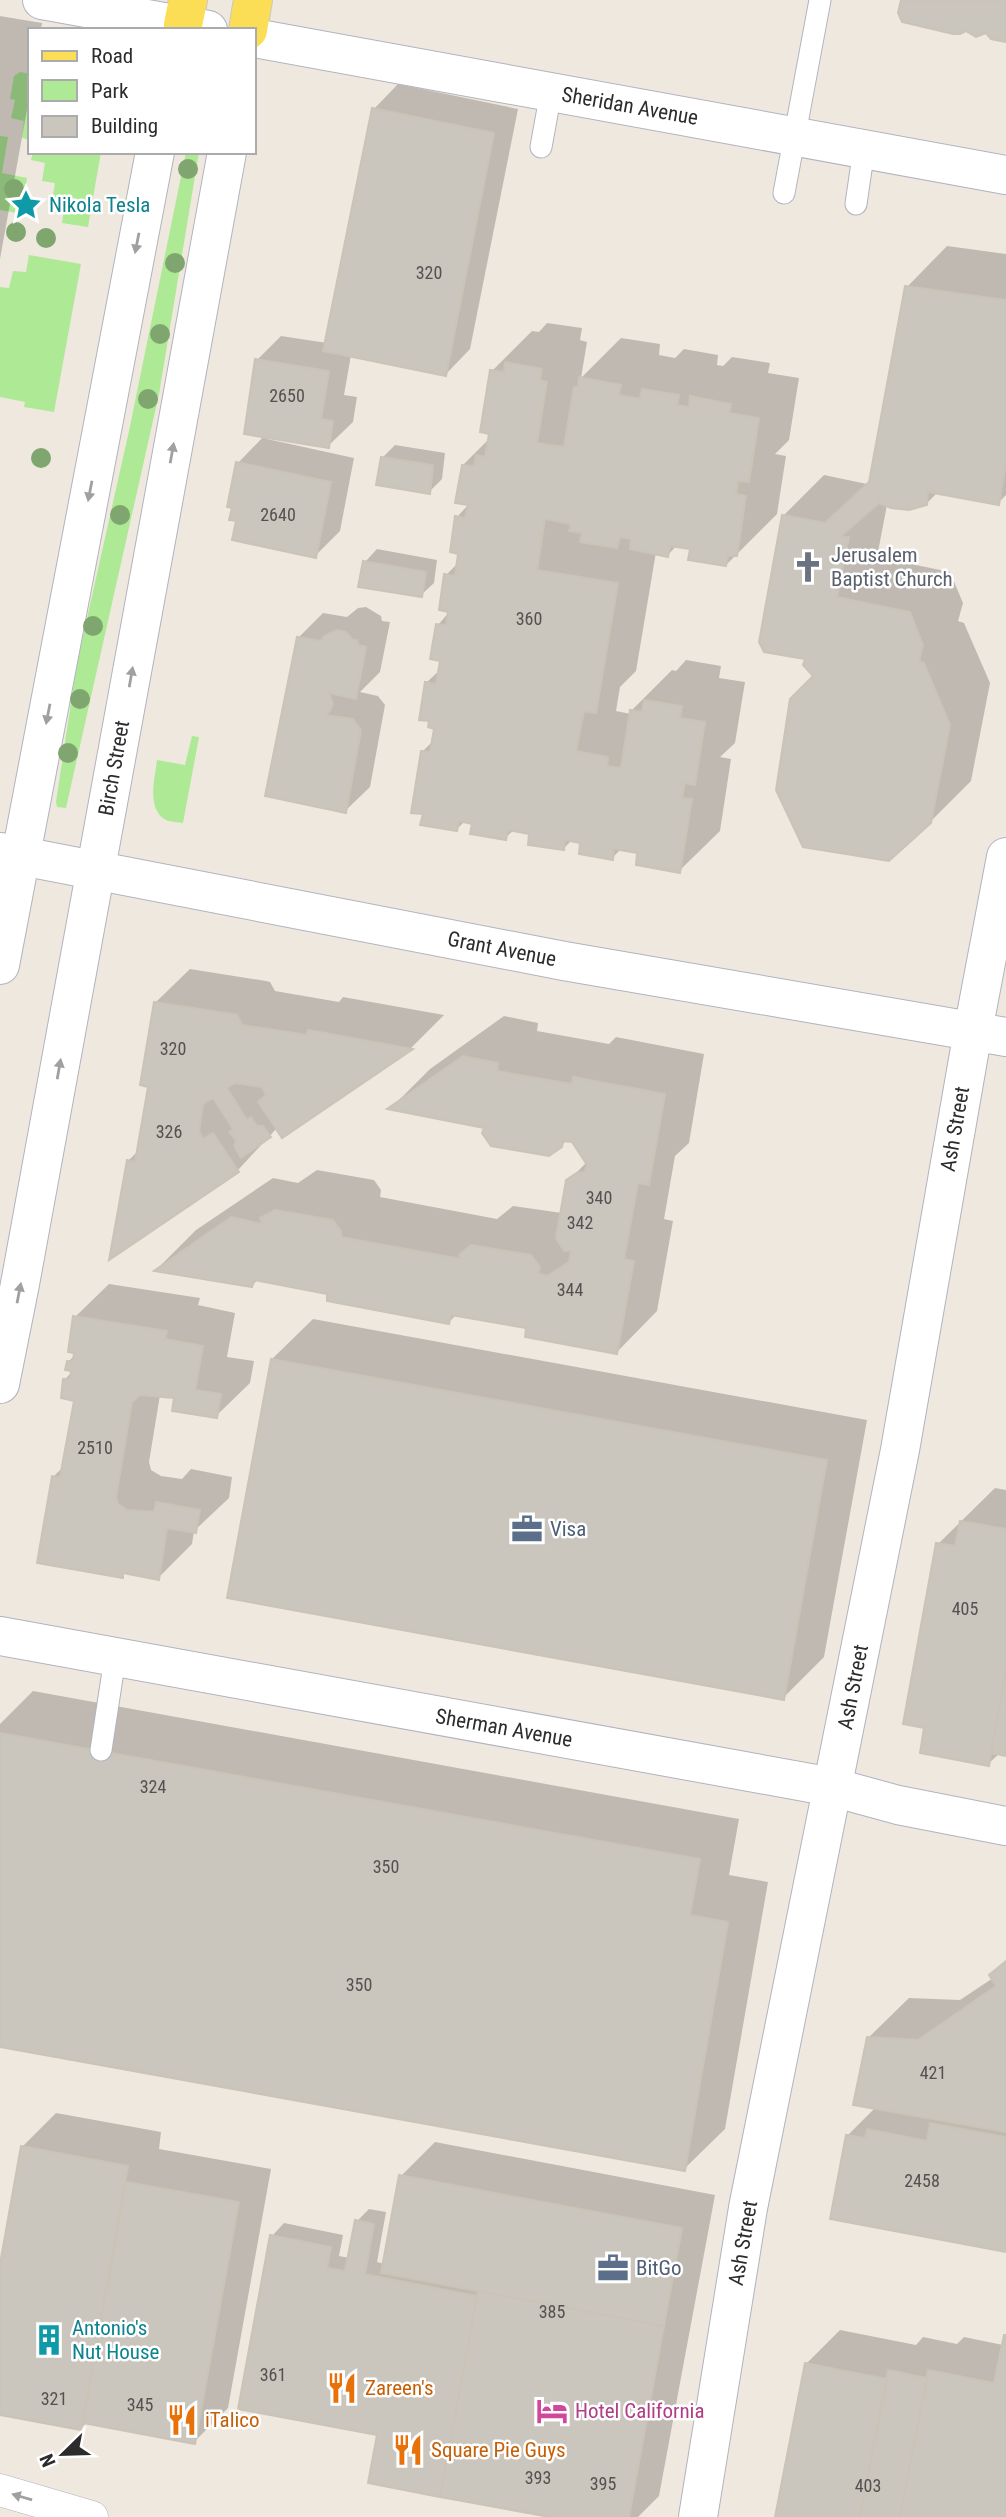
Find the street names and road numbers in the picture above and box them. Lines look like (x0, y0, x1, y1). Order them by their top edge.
street label: Sheridan Avenue (560, 82, 700, 130)
street label: Birch Street (94, 718, 134, 818)
street label: Grant Avenue (446, 927, 558, 971)
street label: Ash Street (936, 1085, 974, 1173)
street label: Ash Street (833, 1643, 873, 1731)
street label: Sherman Avenue (434, 1704, 574, 1752)
street label: Ash Street (724, 2199, 762, 2287)

